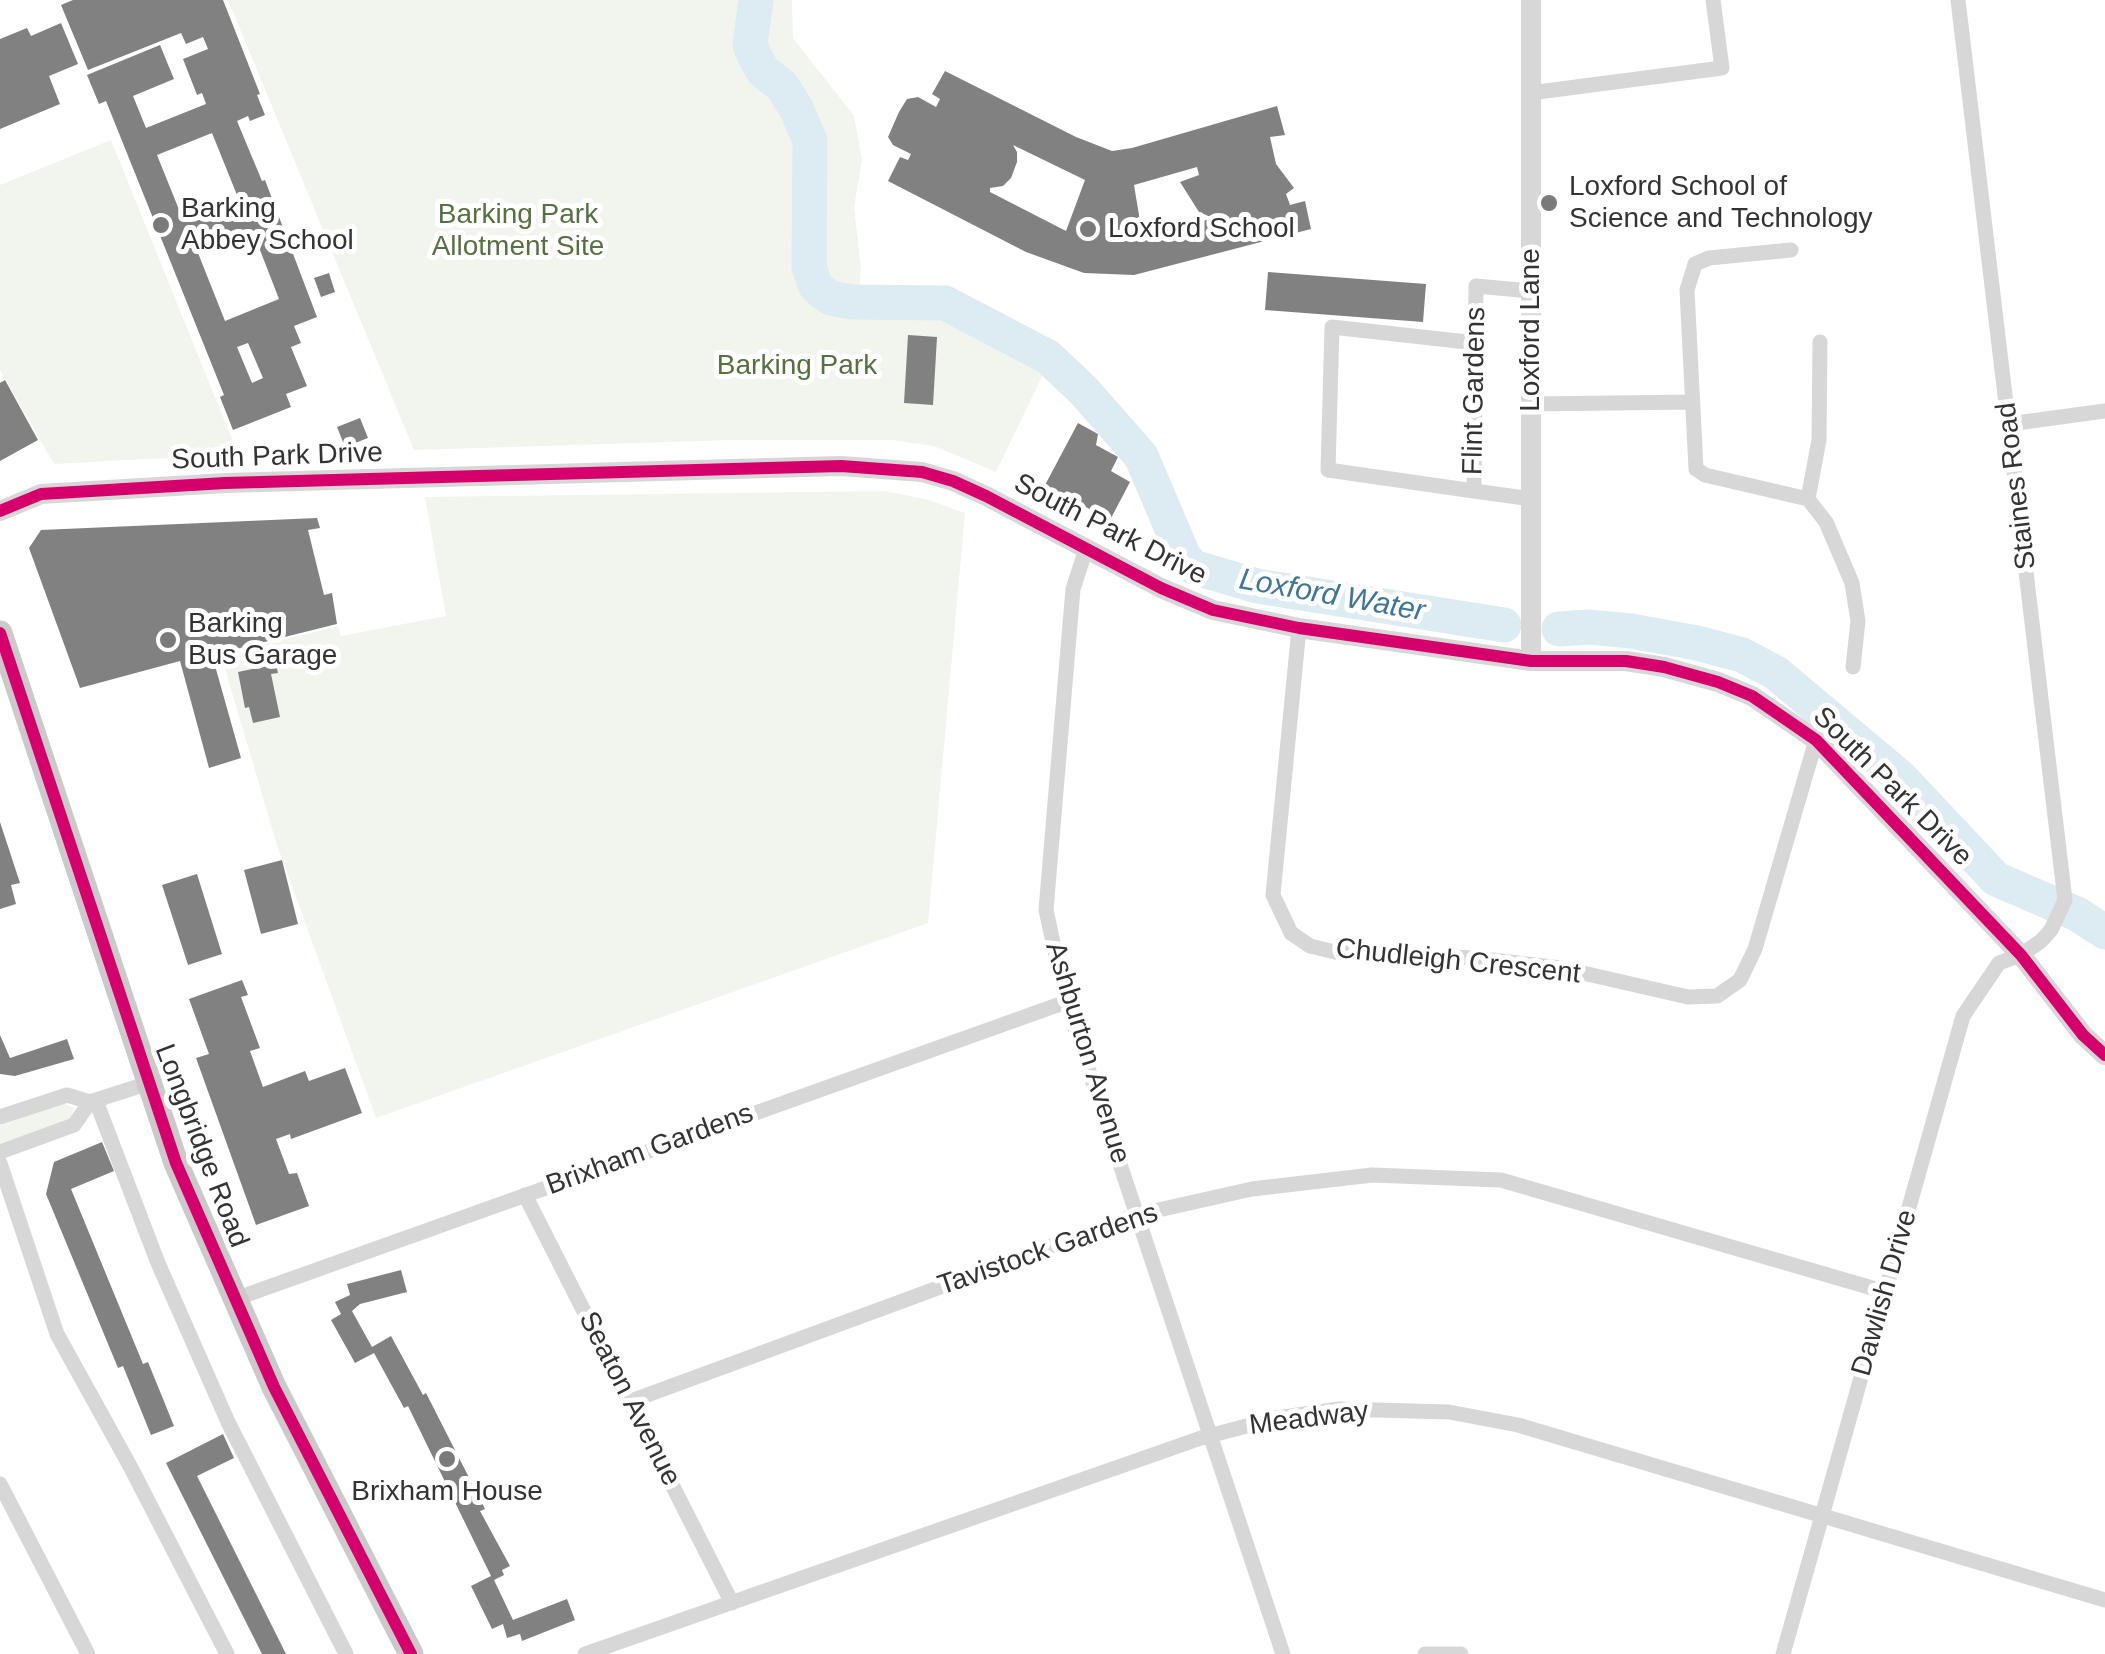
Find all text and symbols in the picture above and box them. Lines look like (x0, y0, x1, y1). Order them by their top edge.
place label: Loxford School of Science and Technology (1569, 170, 1873, 236)
place label: Barking Abbey School (181, 192, 354, 258)
marker: Loxford School of Science and Technology (1538, 192, 1560, 214)
park label: Barking Park Allotment Site (432, 198, 604, 264)
place label: Loxford School (1108, 212, 1295, 246)
marker: Barking Abbey School (150, 214, 172, 236)
marker: Loxford School (1077, 218, 1099, 240)
street label: Loxford Lane (1514, 248, 1548, 412)
street label: Flint Gardens (1457, 307, 1493, 475)
park label: Barking Park (717, 349, 877, 383)
street label: Staines Road (1990, 401, 2044, 571)
street label: South Park Drive (171, 437, 383, 477)
street label: South Park Drive (1008, 467, 1212, 593)
water label: Loxford Water (1236, 562, 1428, 630)
place label: Barking Bus Garage (188, 607, 337, 673)
marker: Barking Bus Garage (157, 629, 179, 651)
street label: South Park Drive (1805, 700, 1979, 874)
street label: Chudleigh Crescent (1334, 932, 1582, 992)
street label: Ashburton Avenue (1037, 938, 1137, 1168)
street label: Longbridge Road (147, 1040, 255, 1252)
street label: Brixham Gardens (542, 1097, 758, 1203)
street label: Tavistock Gardens (934, 1197, 1162, 1303)
street label: Dawlish Drive (1845, 1206, 1925, 1380)
street label: Seaton Avenue (571, 1306, 687, 1492)
street label: Meadway (1247, 1395, 1371, 1443)
marker: Brixham House (436, 1448, 458, 1470)
place label: Brixham House (351, 1475, 543, 1509)

